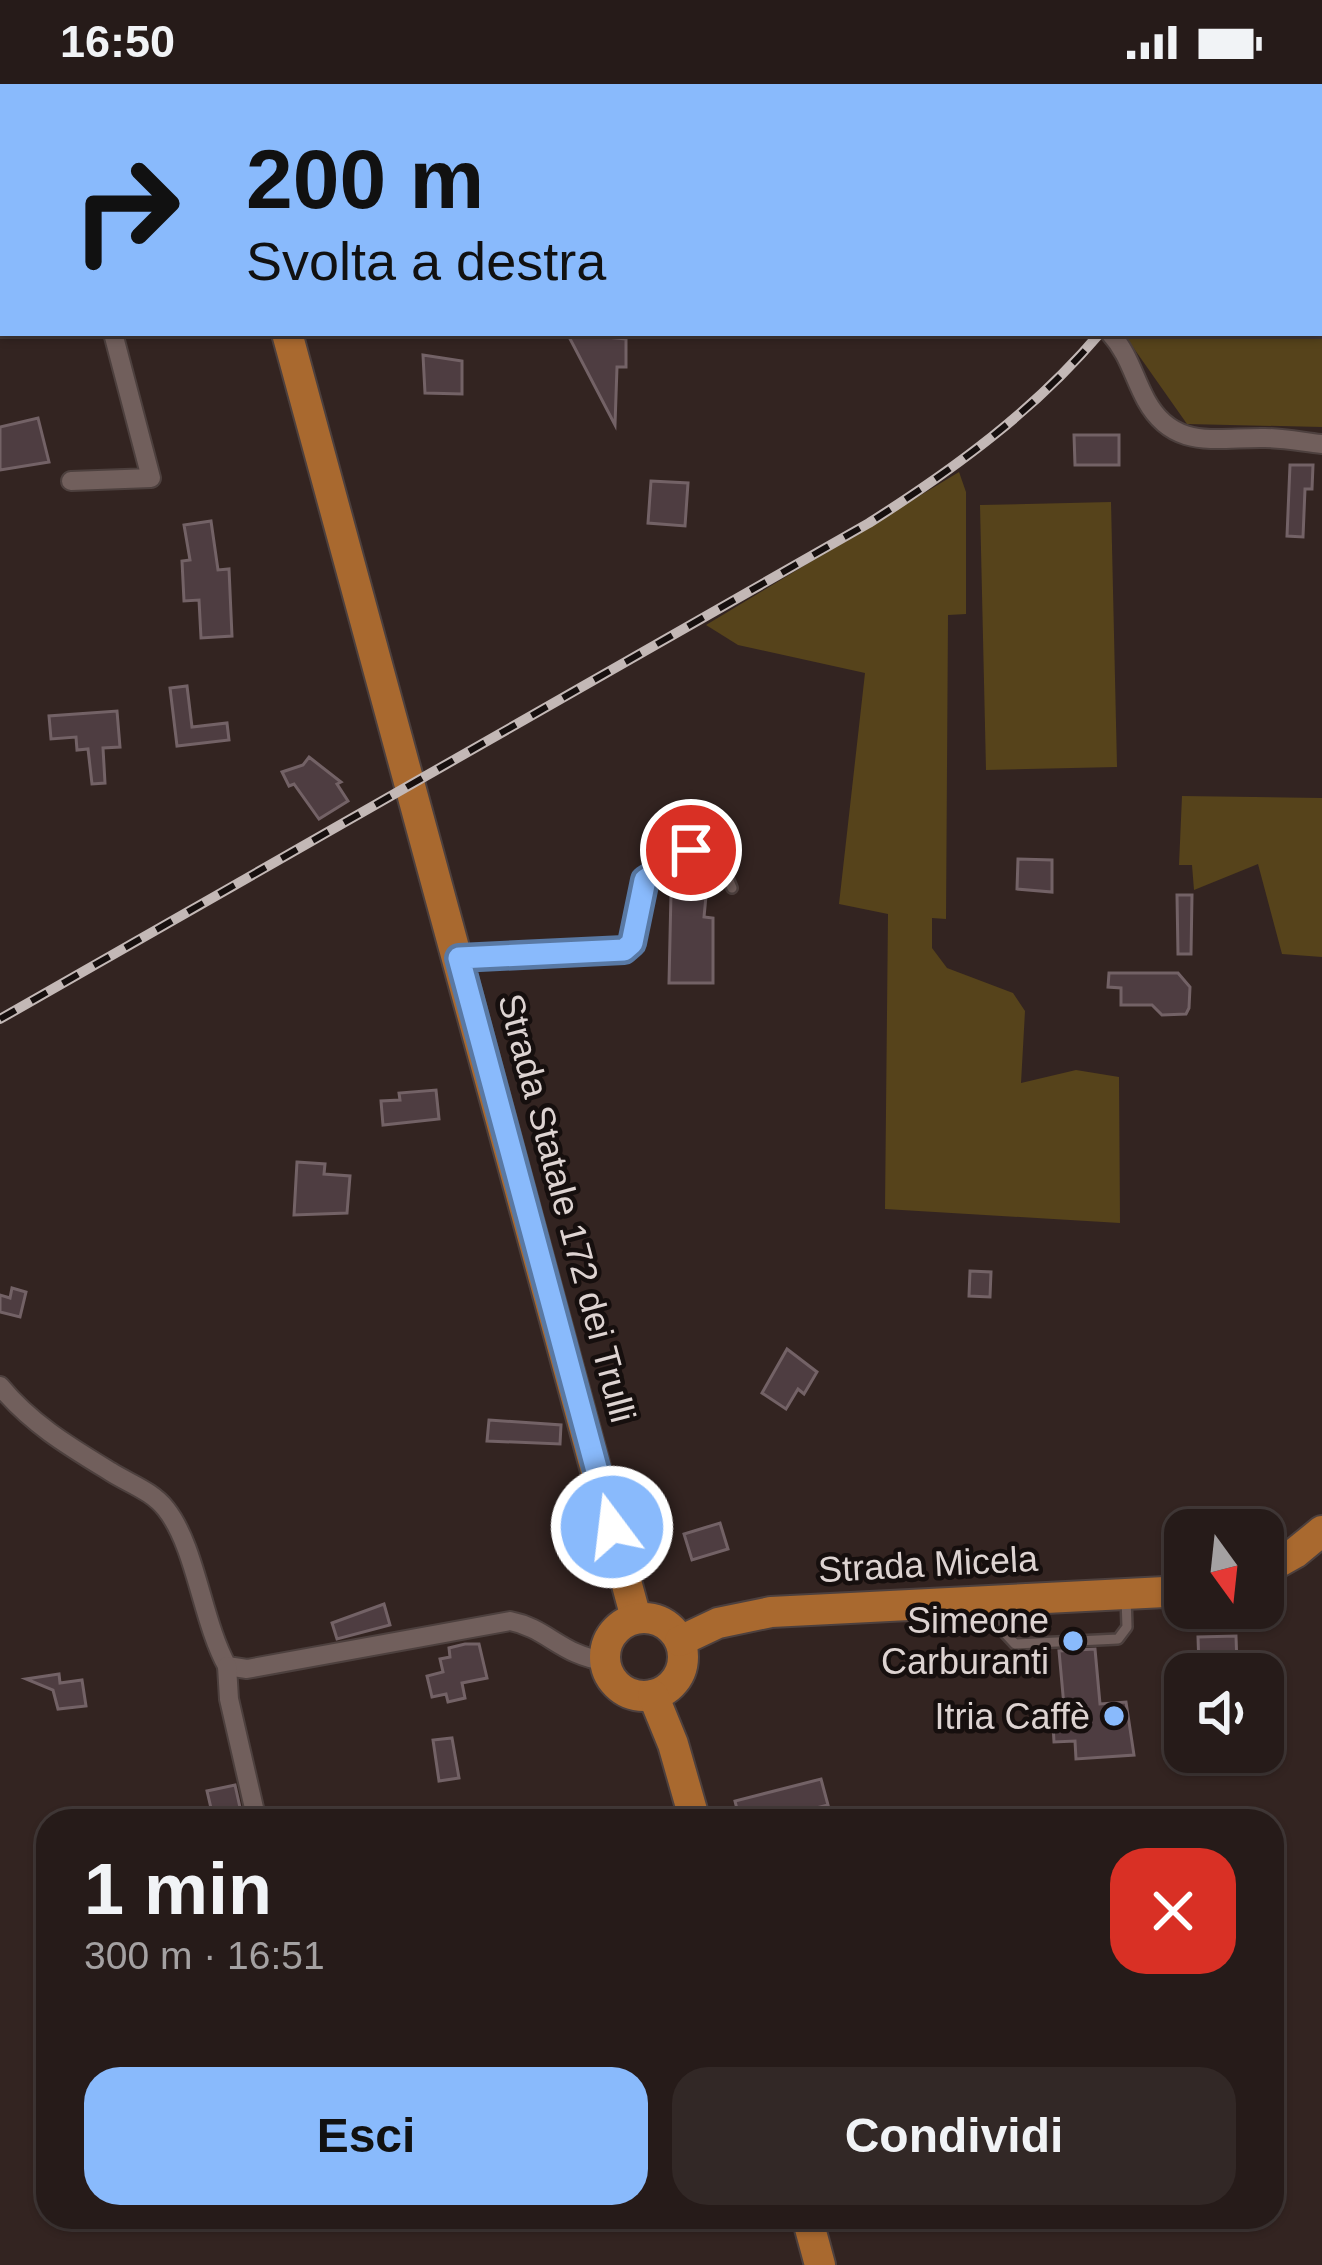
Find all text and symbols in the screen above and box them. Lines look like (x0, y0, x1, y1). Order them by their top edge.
text: 16:50 (60, 16, 175, 67)
icon: right (48, 132, 204, 288)
text: 200 m (246, 132, 484, 226)
text: Svolta a destra (246, 231, 606, 291)
pin (640, 799, 742, 901)
icon: arrive (658, 817, 724, 883)
street label: Strada Statale 172 dei Trulli (490, 989, 644, 1427)
position arrow (549, 1464, 675, 1590)
north arrow (1164, 1509, 1284, 1629)
map controls (1164, 1509, 1284, 1773)
street label: Strada Micela (817, 1538, 1040, 1590)
place label: Simeone Carburanti (881, 1600, 1049, 1682)
marker: Simeone Carburanti (1060, 1628, 1086, 1654)
button: sound (1164, 1653, 1284, 1773)
place label: Itria Caffè (935, 1696, 1090, 1737)
marker: Itria Caffè (1101, 1703, 1127, 1729)
button: close (1110, 1848, 1236, 1974)
text: 1 min (84, 1849, 272, 1929)
text: 300 m · 16:51 (84, 1934, 325, 1977)
button: Esci (84, 2067, 648, 2205)
button: Condividi (672, 2067, 1236, 2205)

